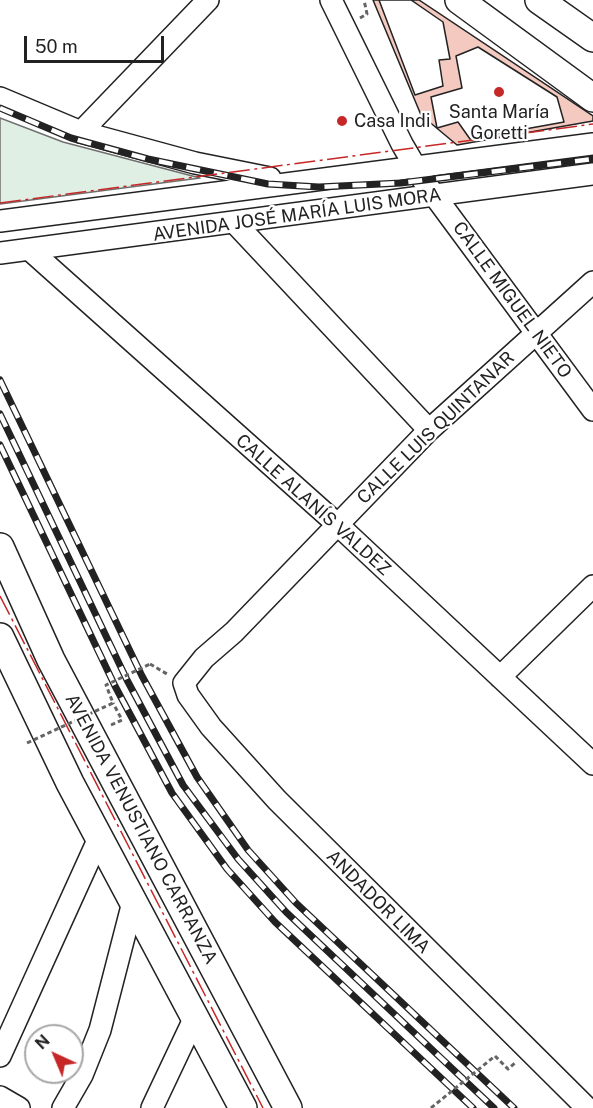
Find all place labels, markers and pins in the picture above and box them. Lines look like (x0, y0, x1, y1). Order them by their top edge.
marker: Santa María Goretti (492, 85, 506, 99)
place label: Santa María Goretti (449, 101, 549, 144)
place label: Casa Indi (354, 110, 430, 132)
marker: Casa Indi (335, 114, 349, 128)

